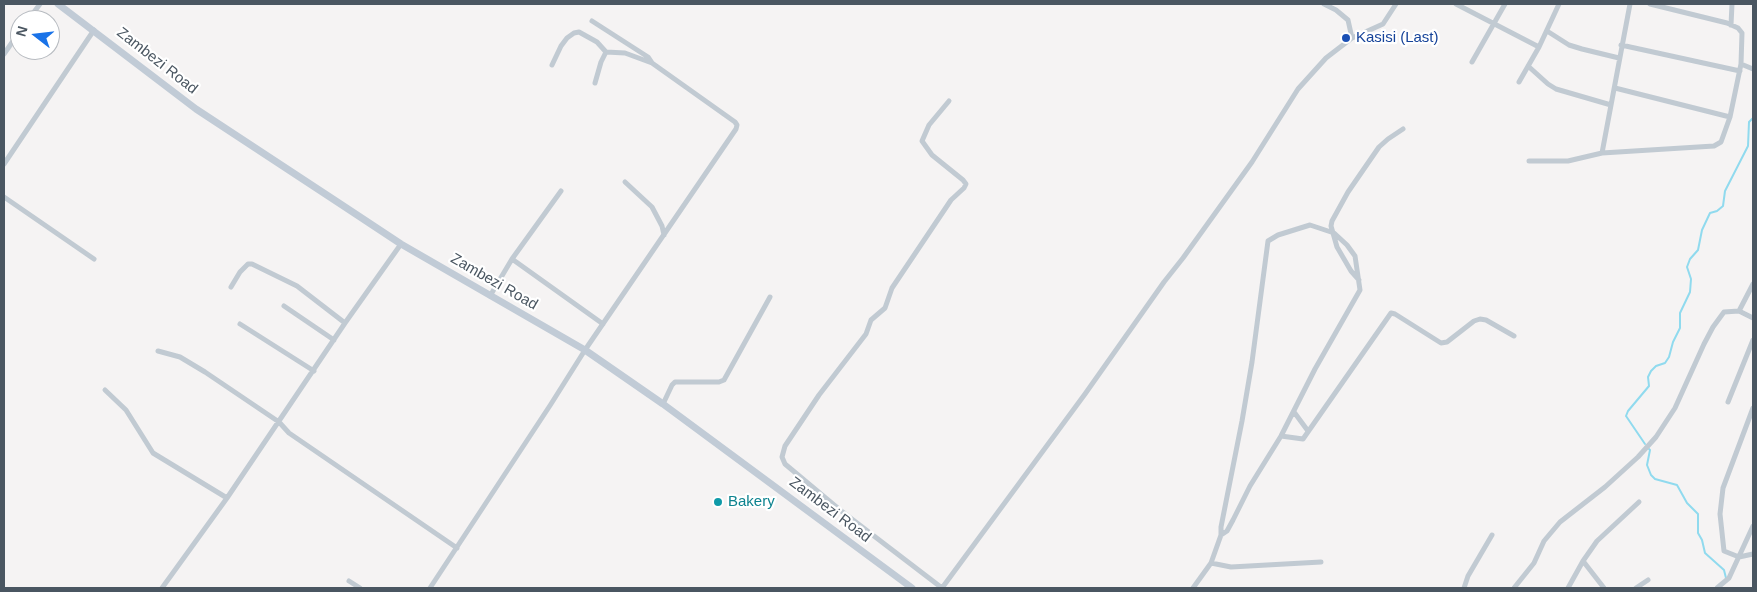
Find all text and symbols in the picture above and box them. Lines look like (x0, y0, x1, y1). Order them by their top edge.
north arrow (10, 10, 60, 60)
text: N (12, 24, 31, 38)
street label: Zambezi Road (113, 24, 201, 98)
place label: Kasisi (Last) (1356, 29, 1439, 47)
marker: Kasisi (Last) (1340, 32, 1352, 44)
street label: Zambezi Road (447, 250, 541, 314)
street label: Zambezi Road (786, 473, 874, 547)
place label: Bakery (728, 493, 775, 511)
marker: Bakery (712, 496, 724, 508)

